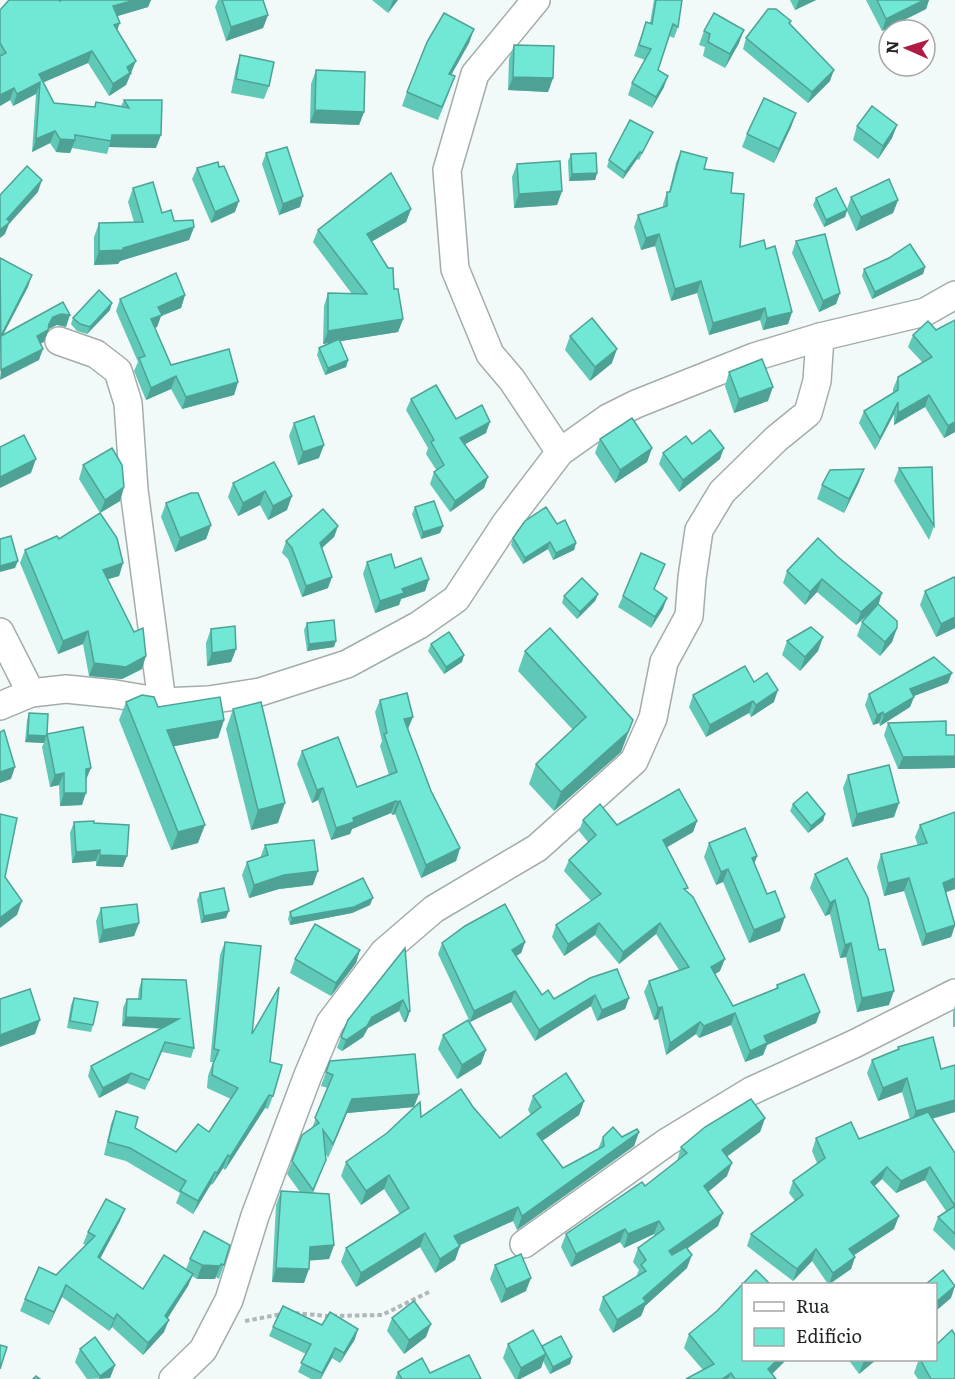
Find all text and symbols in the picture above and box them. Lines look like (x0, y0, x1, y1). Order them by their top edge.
north arrow (877, 18, 937, 78)
text: N (879, 40, 903, 55)
legend (742, 1283, 937, 1361)
text: Rua (796, 1292, 830, 1319)
text: Edifício (796, 1322, 862, 1349)

